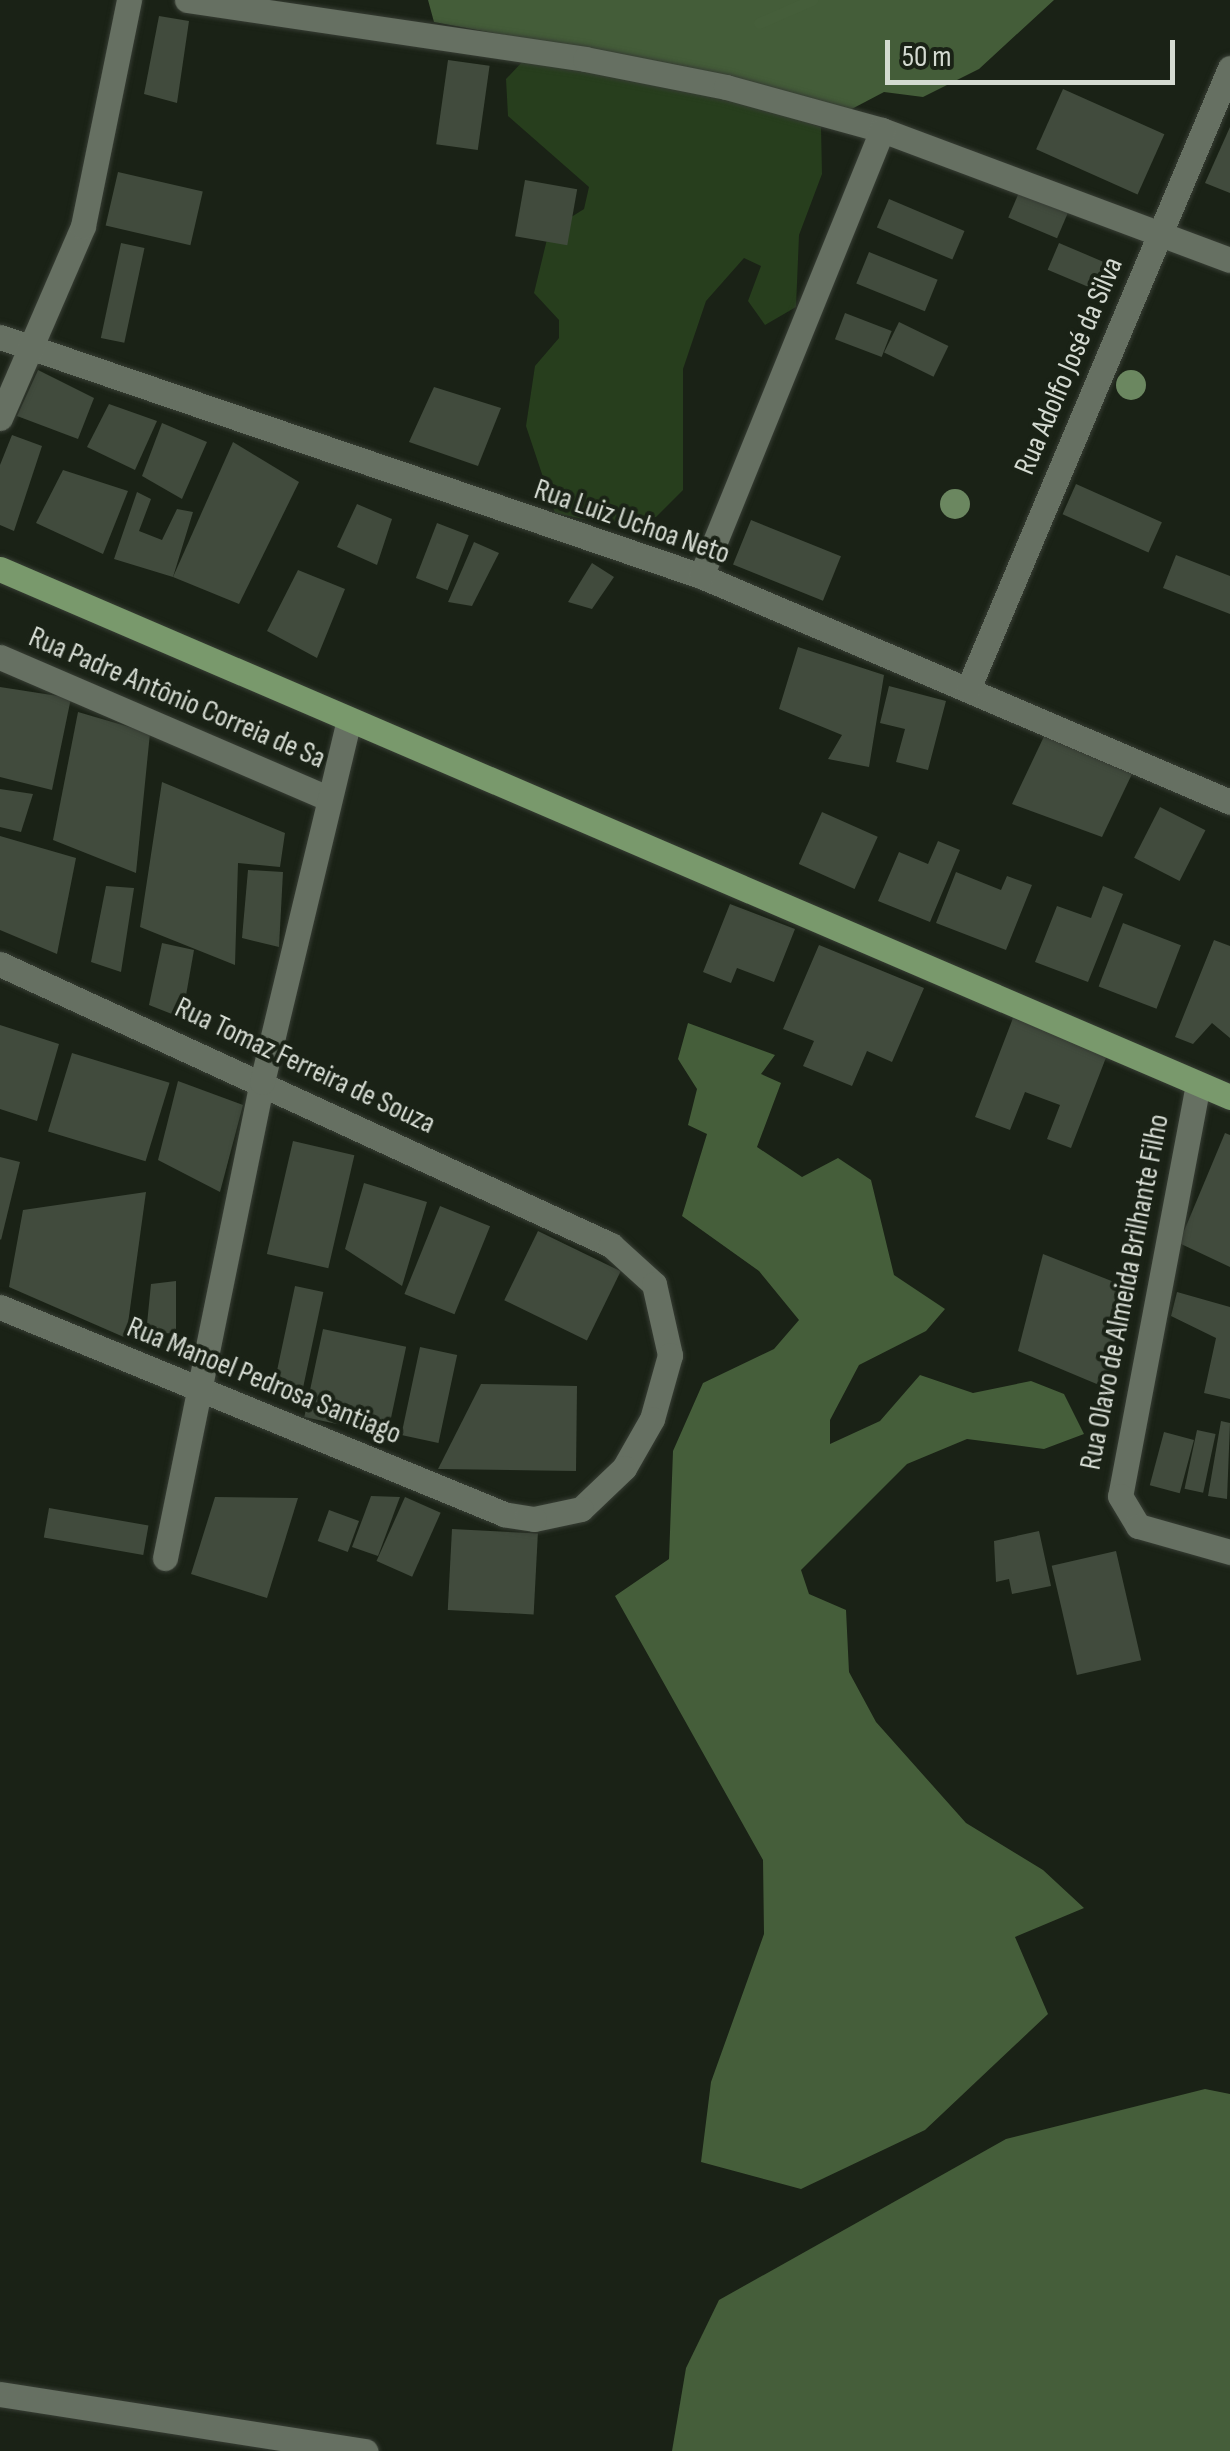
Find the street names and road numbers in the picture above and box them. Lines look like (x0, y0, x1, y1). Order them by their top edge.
street label: Rua Adolfo José da Silva (1007, 252, 1131, 480)
street label: Rua Luiz Uchoa Neto (529, 472, 735, 572)
street label: Rua Padre Antônio Correia de Sa (23, 619, 331, 777)
street label: Rua Tomaz Ferreira de Souza (169, 990, 441, 1142)
street label: Rua Olavo de Almeida Brilhante Filho (1073, 1111, 1177, 1473)
street label: Rua Manoel Pedrosa Santiago (122, 1310, 406, 1452)

